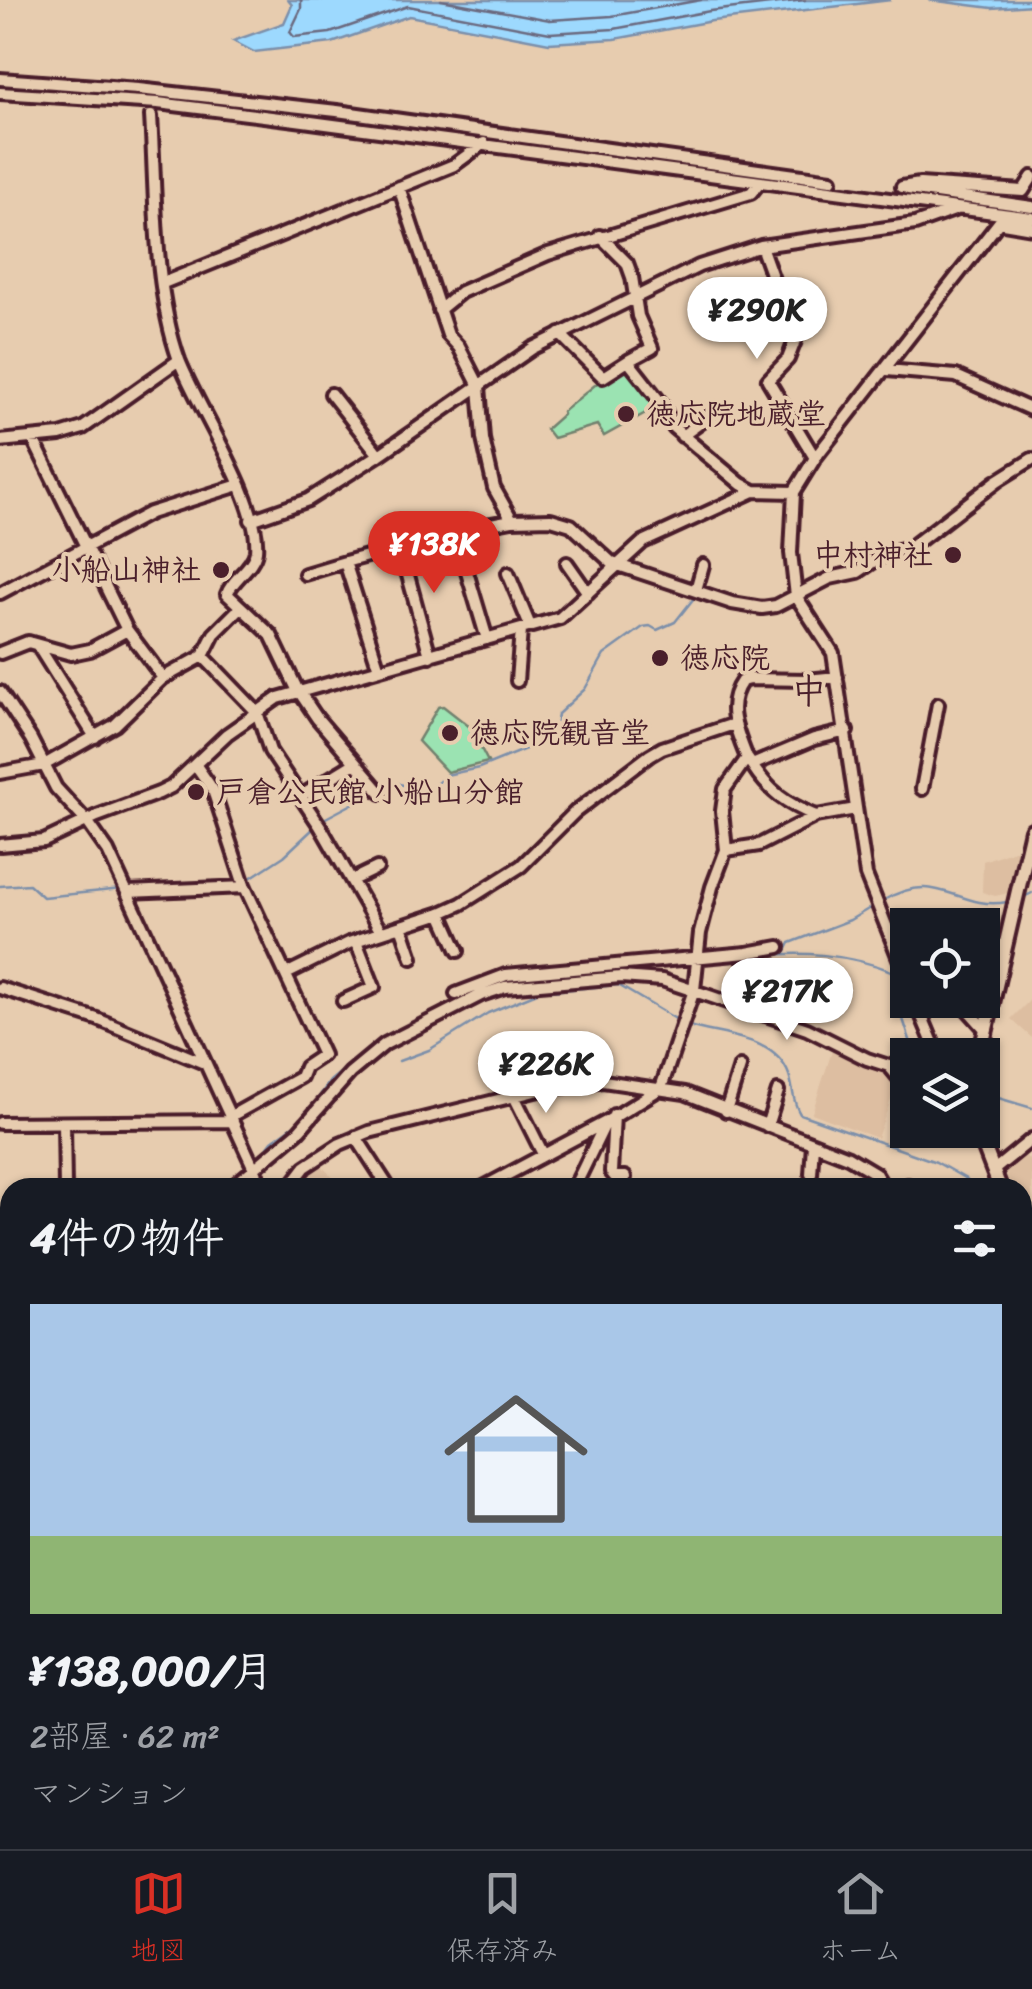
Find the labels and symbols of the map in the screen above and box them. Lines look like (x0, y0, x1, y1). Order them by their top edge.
pin: ¥290K (687, 277, 827, 362)
place label: 徳応院地蔵堂 (646, 387, 826, 441)
marker: 徳応院地蔵堂 (615, 403, 637, 425)
pin: ¥138K (364, 511, 504, 596)
place label: 中村神社 (813, 528, 933, 582)
place label: 小船山神社 (51, 543, 201, 597)
marker: 中村神社 (942, 544, 964, 566)
marker: 小船山神社 (210, 559, 232, 581)
place label: 徳応院 (680, 631, 770, 685)
marker: 徳応院 (649, 647, 671, 669)
district label: 中 (791, 660, 827, 722)
place label: 徳応院観音堂 (470, 706, 650, 760)
marker: 徳応院観音堂 (439, 722, 461, 744)
place label: 戸倉公民館 小船山分館 (216, 765, 524, 819)
marker: 戸倉公民館 小船山分館 (185, 781, 207, 803)
pin: ¥217K (717, 958, 857, 1043)
pin: ¥226K (476, 1031, 616, 1116)

